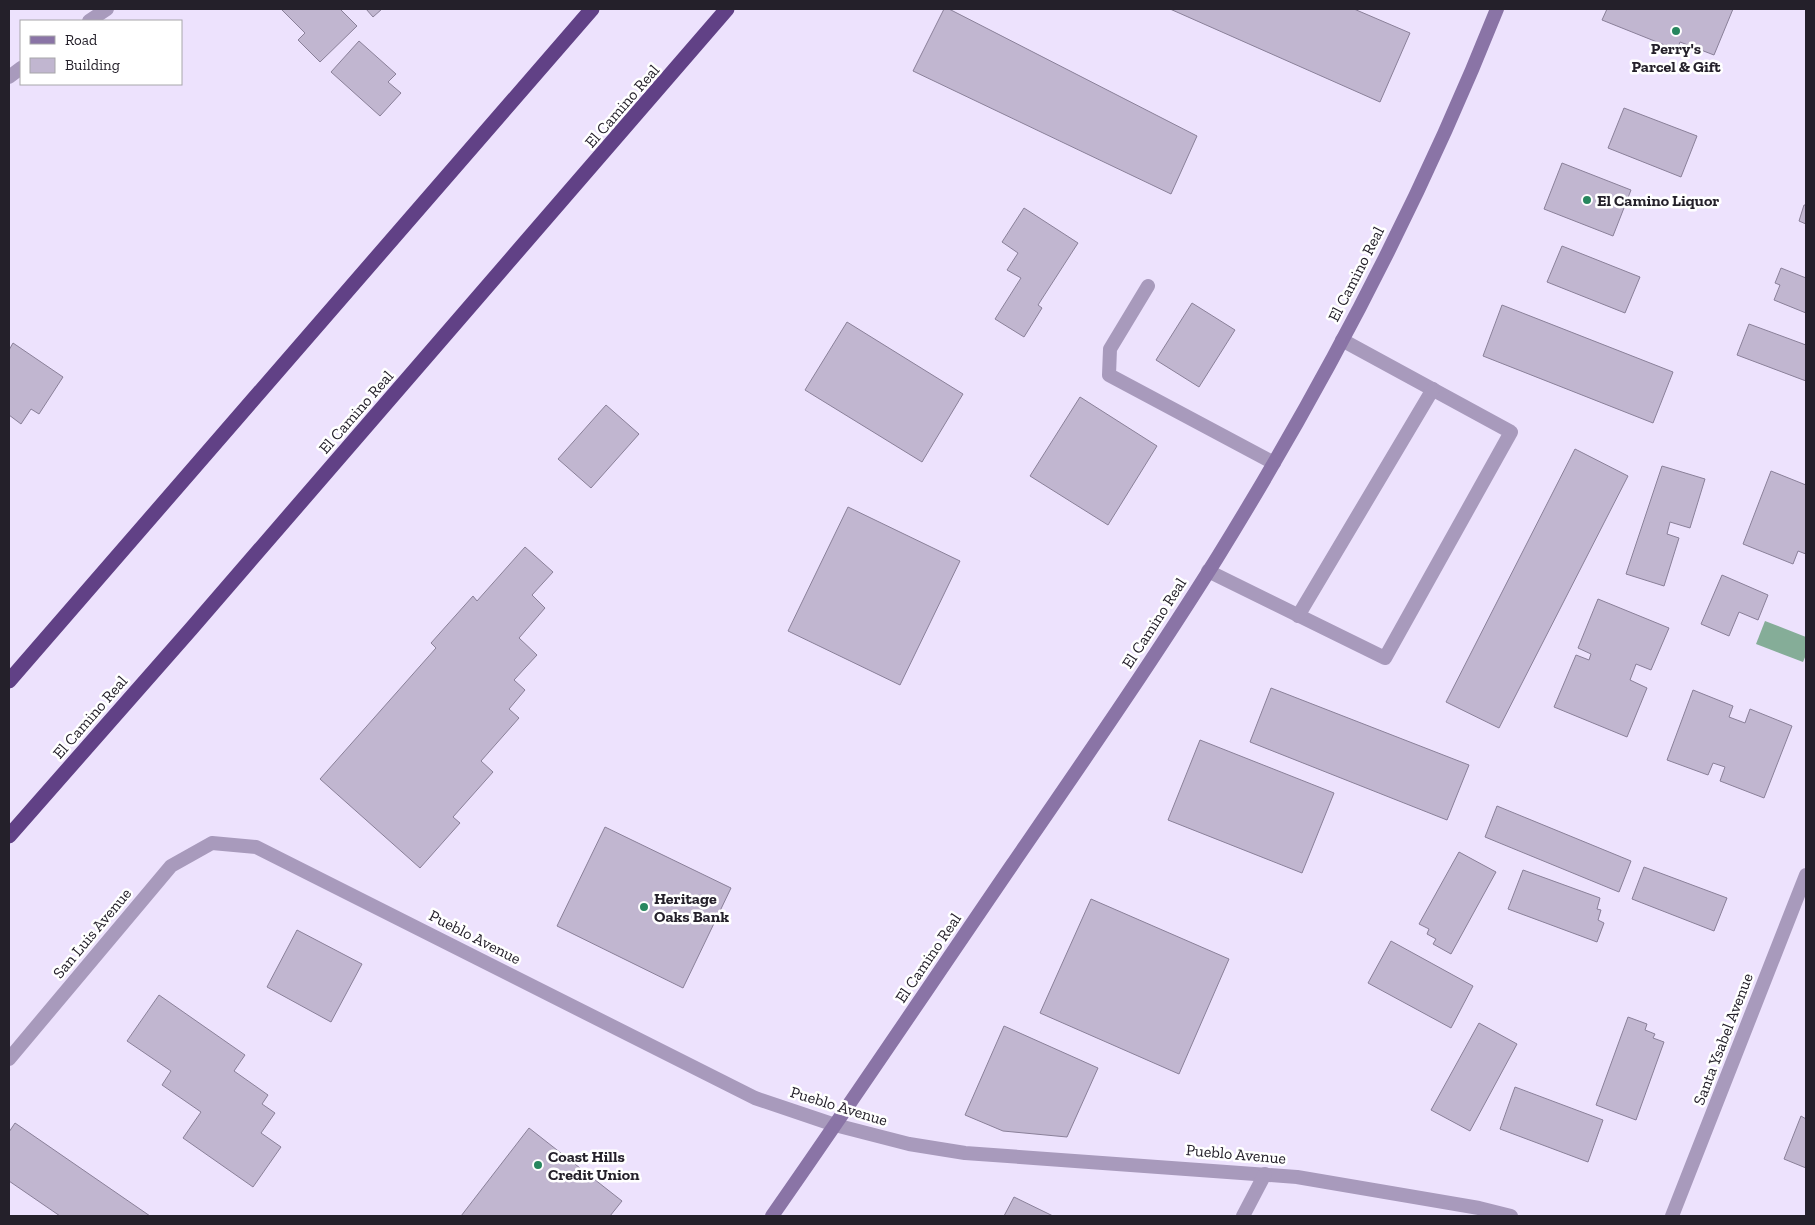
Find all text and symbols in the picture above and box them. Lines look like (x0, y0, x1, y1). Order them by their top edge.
legend (20, 20, 182, 85)
marker: Perry's Parcel & Gift (1670, 25, 1682, 37)
text: Road (65, 31, 98, 49)
place label: Perry's Parcel & Gift (1631, 39, 1721, 76)
text: Building (65, 56, 120, 74)
street label: El Camino Real (581, 61, 663, 151)
place label: El Camino Liquor (1597, 191, 1719, 210)
marker: El Camino Liquor (1581, 194, 1593, 206)
street label: El Camino Real (1324, 223, 1388, 325)
street label: El Camino Real (315, 367, 397, 457)
street label: El Camino Real (1118, 574, 1190, 672)
street label: El Camino Real (49, 672, 131, 762)
street label: San Luis Avenue (49, 884, 135, 982)
place label: Heritage Oaks Bank (654, 889, 729, 926)
marker: Heritage Oaks Bank (638, 901, 650, 913)
street label: Pueblo Avenue (426, 906, 524, 968)
street label: El Camino Real (891, 910, 965, 1006)
street label: Santa Ysabel Avenue (1689, 970, 1757, 1108)
street label: Pueblo Avenue (788, 1082, 890, 1130)
street label: Pueblo Avenue (1185, 1140, 1287, 1168)
place label: Coast Hills Credit Union (548, 1147, 640, 1184)
marker: Coast Hills Credit Union (532, 1159, 544, 1171)

